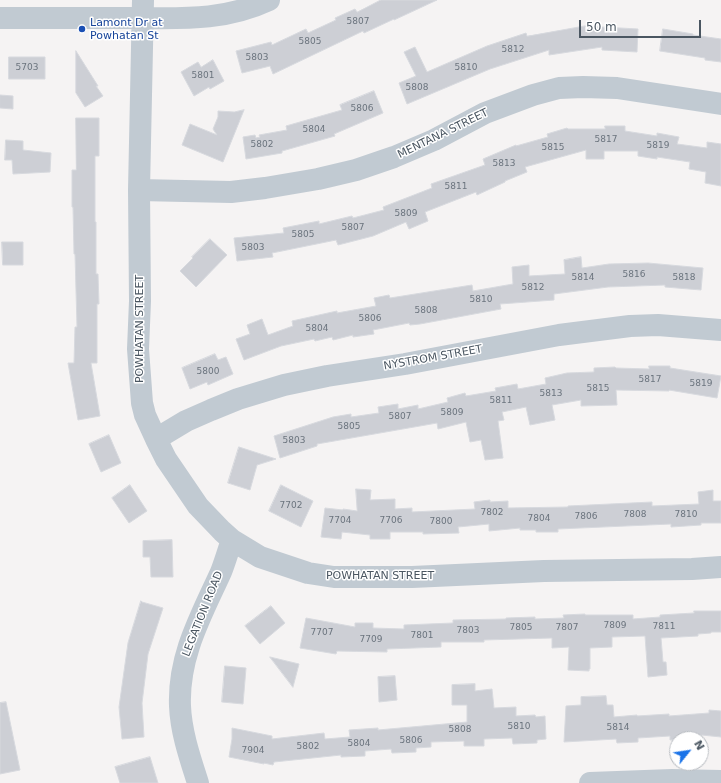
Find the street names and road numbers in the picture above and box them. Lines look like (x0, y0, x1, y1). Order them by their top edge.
street label: MENTANA STREET (395, 106, 491, 162)
street label: POWHATAN STREET (133, 275, 147, 383)
street label: NYSTROM STREET (383, 343, 483, 373)
street label: LEGATION ROAD (180, 569, 226, 659)
street label: POWHATAN STREET (326, 569, 434, 583)

